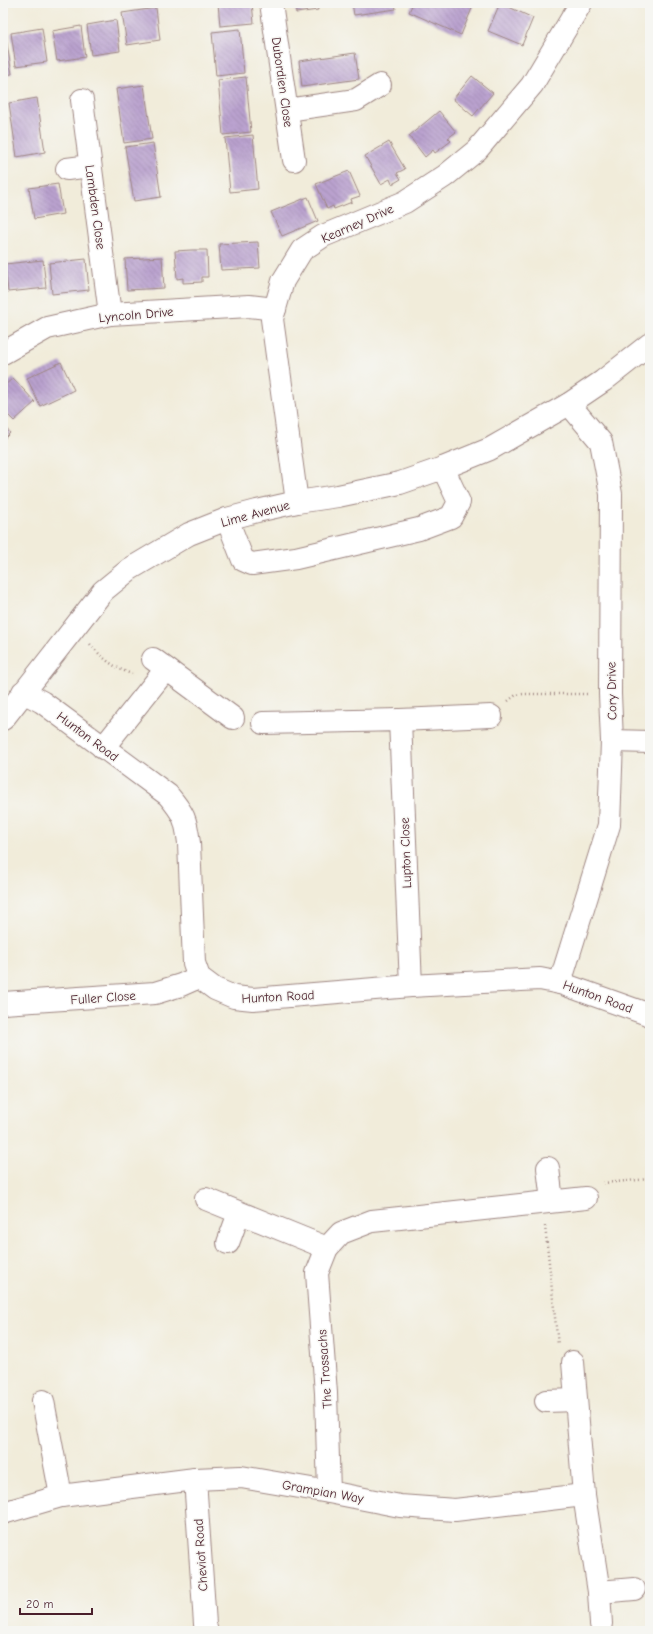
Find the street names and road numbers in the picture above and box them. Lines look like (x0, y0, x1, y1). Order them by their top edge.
street label: Dubordien Close (269, 36, 296, 129)
street label: Lambden Close (82, 164, 109, 251)
street label: Kearney Drive (319, 201, 396, 246)
street label: Lyncoln Drive (98, 304, 175, 325)
street label: Lime Avenue (219, 497, 292, 530)
street label: Cory Drive (603, 661, 620, 720)
street label: Hunton Road (54, 708, 121, 764)
street label: Lupton Close (397, 817, 414, 889)
street label: Hunton Road (561, 977, 635, 1016)
street label: Hunton Road (241, 987, 315, 1006)
street label: Fuller Close (70, 988, 137, 1007)
street label: The Trossachs (314, 1329, 335, 1409)
street label: Grampian Way (281, 1477, 365, 1506)
street label: Cheviot Road (190, 1518, 211, 1592)

